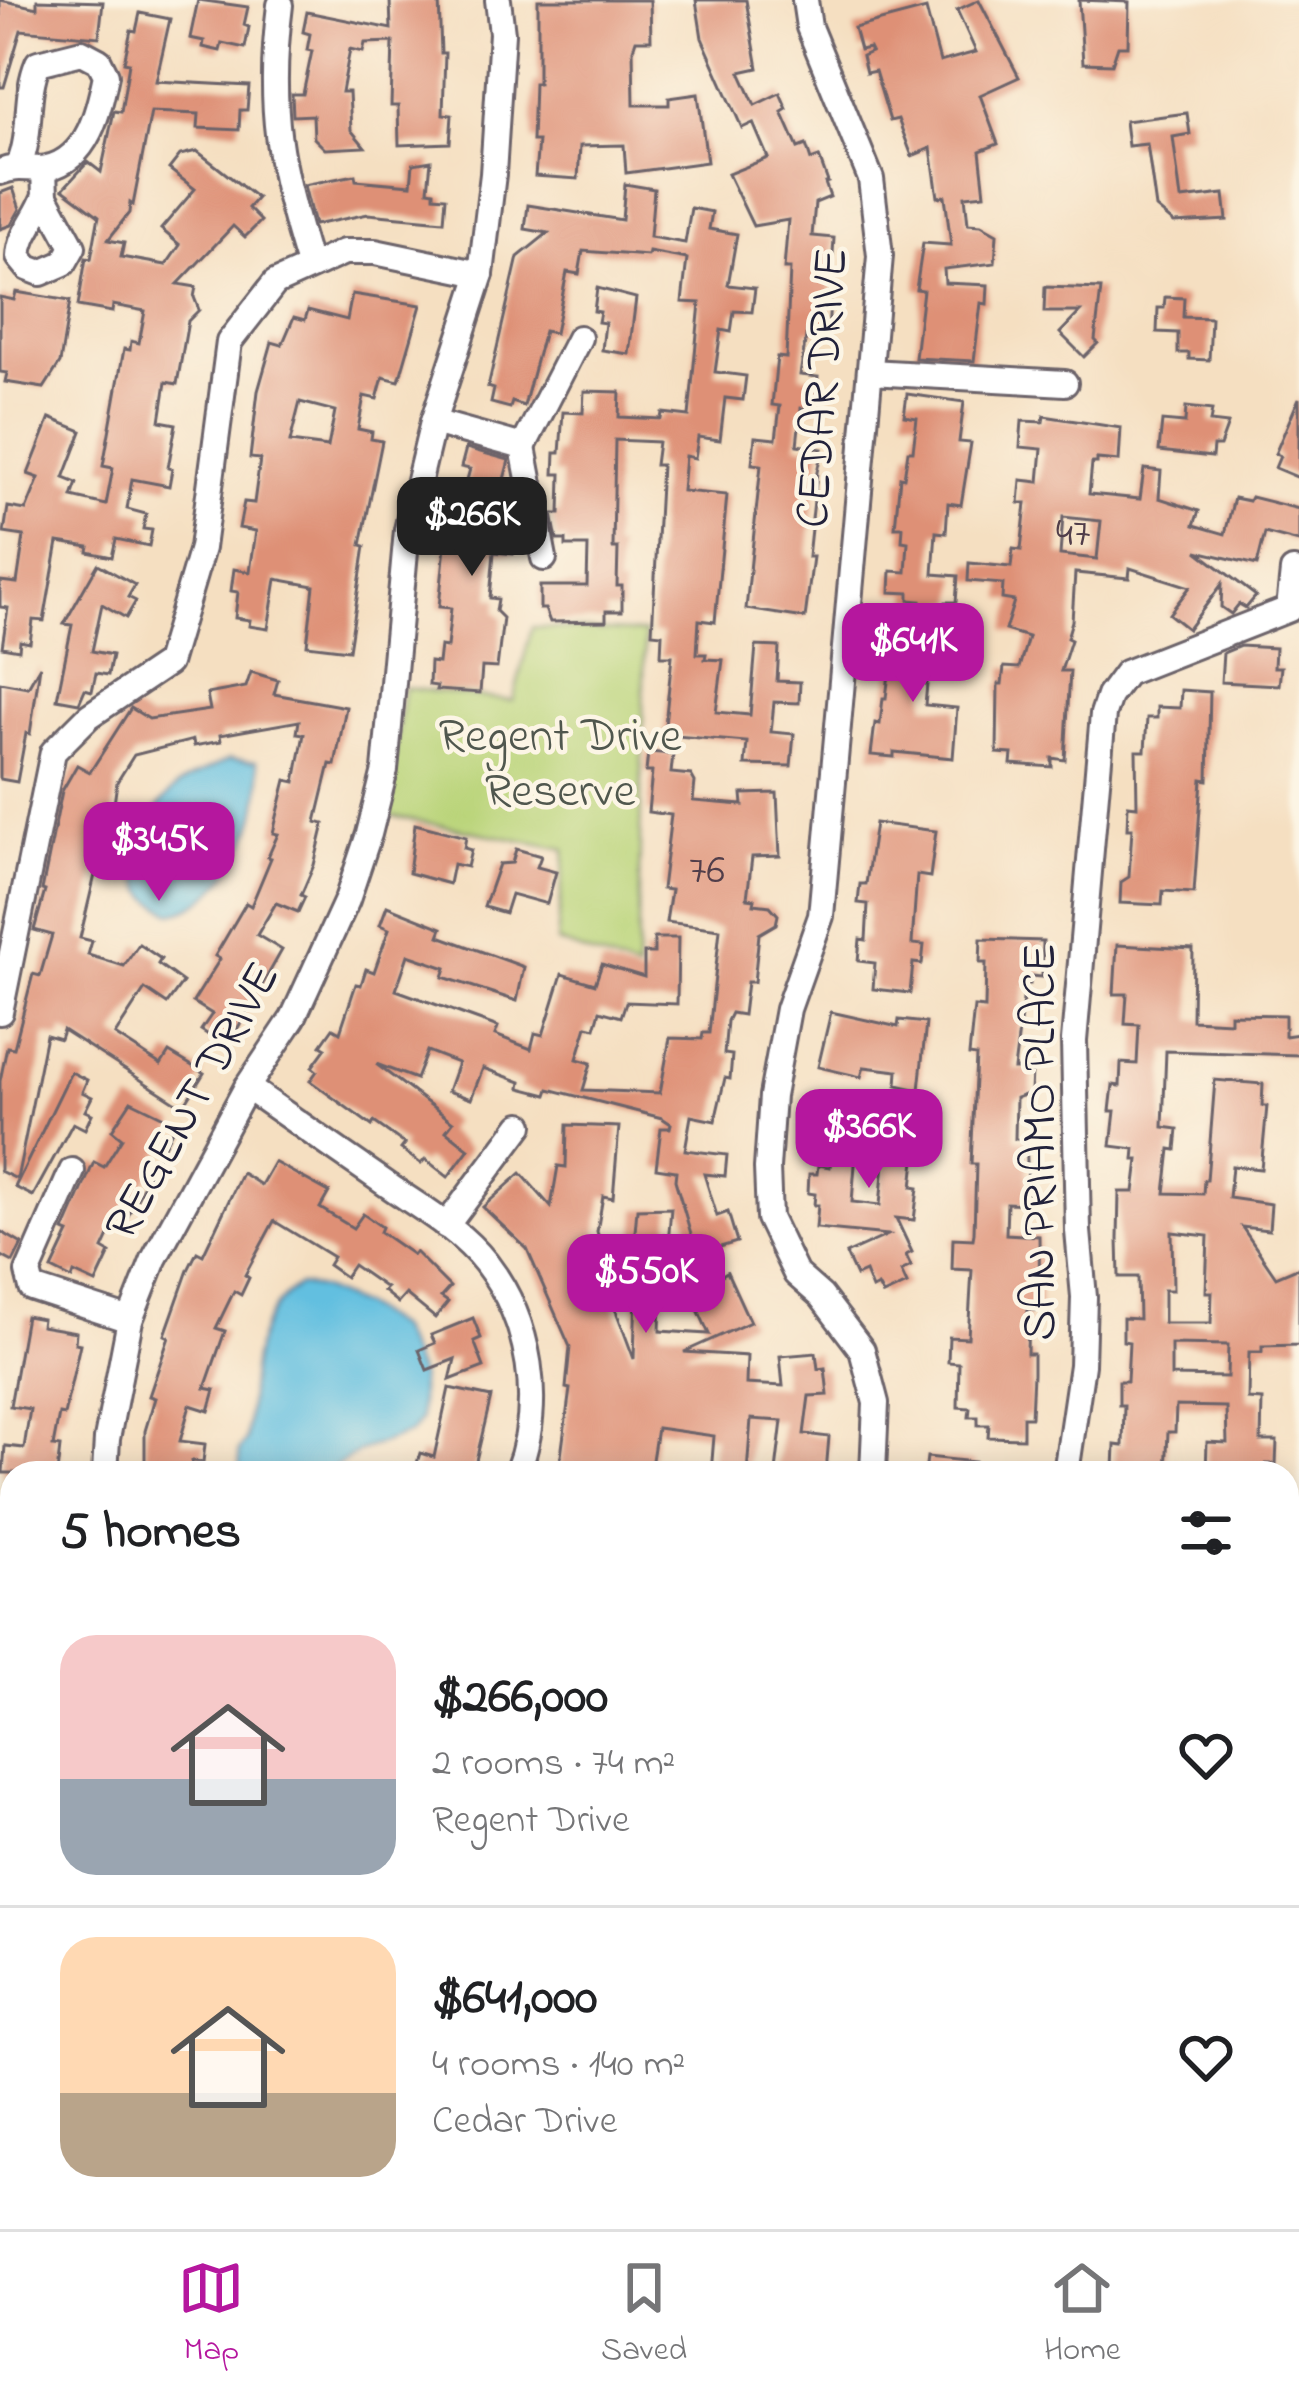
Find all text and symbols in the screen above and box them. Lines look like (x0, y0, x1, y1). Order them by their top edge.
street label: CEDAR DRIVE (779, 246, 869, 530)
pin: $266K (388, 477, 556, 579)
text: $266K (424, 487, 520, 544)
house number: 47 (1056, 504, 1090, 565)
pin: $641K (829, 603, 997, 705)
text: $641K (869, 613, 957, 670)
park label: Regent Drive Reserve (438, 703, 682, 828)
pin: $345K (75, 802, 243, 904)
text: $345K (111, 812, 208, 869)
house number: 76 (689, 841, 725, 902)
street label: SAN PRIAMO PLACE (1007, 943, 1077, 1341)
street label: REGENT DRIVE (89, 950, 299, 1254)
pin: $366K (785, 1089, 953, 1191)
text: $366K (823, 1099, 915, 1156)
pin: $550K (562, 1234, 730, 1336)
text: $550K (594, 1244, 698, 1301)
text: 5 homes (60, 1496, 241, 1571)
icon: filters (1173, 1500, 1239, 1566)
text: $266,000 (432, 1661, 608, 1736)
icon: home (156, 1683, 300, 1827)
icon: heart (1173, 1722, 1239, 1788)
text: 2 rooms · 74 m² (432, 1736, 675, 1793)
text: Regent Drive (432, 1793, 630, 1850)
text: $641,000 (432, 1962, 597, 2037)
icon: home (156, 1985, 300, 2129)
icon: heart (1173, 2024, 1239, 2090)
text: 4 rooms · 140 m² (432, 2037, 685, 2094)
text: Cedar Drive (432, 2094, 617, 2151)
tab: Map (178, 2255, 244, 2375)
tab: Saved (601, 2255, 687, 2375)
tab: Home (1044, 2255, 1121, 2375)

